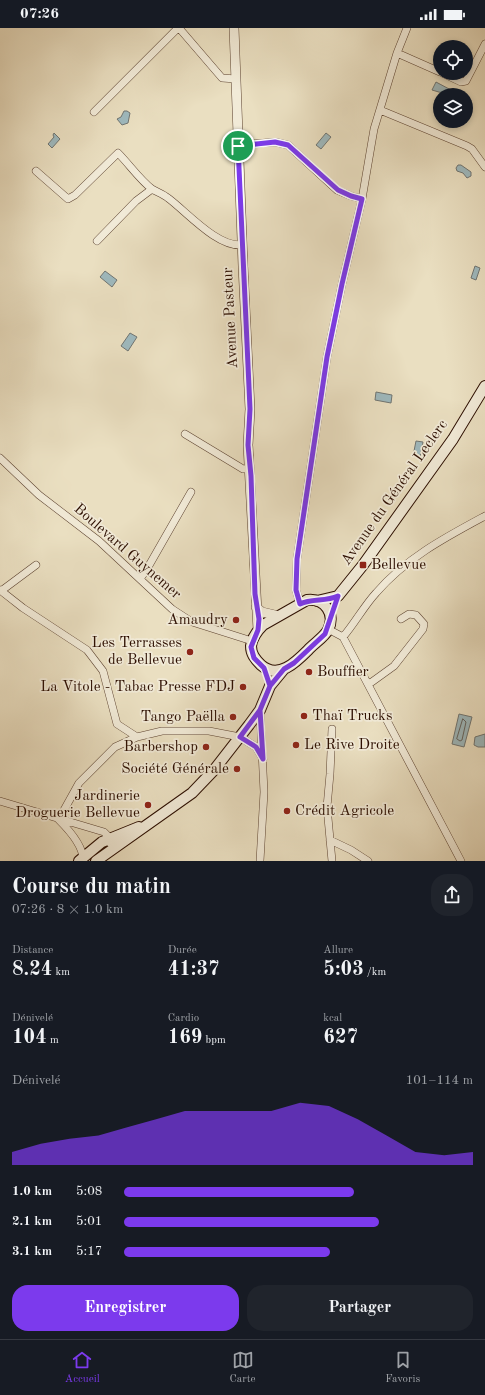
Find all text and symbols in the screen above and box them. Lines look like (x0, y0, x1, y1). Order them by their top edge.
text: 07:26 (20, 7, 59, 22)
map controls (433, 40, 473, 128)
button: locate (433, 40, 473, 80)
button: layers (433, 88, 473, 128)
pin (221, 129, 255, 163)
icon: arrive (227, 135, 249, 157)
street label: Avenue Pasteur (221, 267, 241, 369)
street label: Avenue du Général Leclerc (339, 417, 451, 568)
street label: Boulevard Guynemer (71, 502, 183, 602)
place label: Bellevue (371, 558, 426, 573)
marker: Bellevue (358, 560, 368, 570)
place label: Amaudry (167, 613, 228, 628)
marker: Amaudry (231, 615, 241, 625)
place label: Les Terrasses de Bellevue (92, 636, 182, 668)
marker: Les Terrasses de Bellevue (185, 647, 195, 657)
place label: Bouffier (317, 665, 369, 680)
marker: Bouffier (304, 667, 314, 677)
place label: La Vitole - Tabac Presse FDJ (40, 680, 235, 695)
marker: La Vitole - Tabac Presse FDJ (238, 682, 248, 692)
place label: Thaï Trucks (312, 709, 392, 724)
place label: Tango Paëlla (140, 710, 226, 725)
marker: Thaï Trucks (299, 711, 309, 721)
marker: Tango Paëlla (228, 712, 238, 722)
place label: Le Rive Droite (304, 738, 400, 753)
place label: Barbershop (123, 740, 198, 755)
marker: Le Rive Droite (291, 740, 301, 750)
marker: Barbershop (201, 742, 211, 752)
place label: Société Générale (121, 762, 229, 777)
marker: Société Générale (232, 764, 242, 774)
place label: Jardinerie Droguerie Bellevue (15, 789, 140, 821)
marker: Jardinerie Droguerie Bellevue (143, 800, 153, 810)
place label: Crédit Agricole (295, 804, 394, 819)
marker: Crédit Agricole (282, 806, 292, 816)
button: share (431, 874, 473, 916)
text: Course du matin (12, 876, 171, 898)
text: 07:26 · 8 × 1.0 km (12, 903, 123, 916)
text: Distance (12, 945, 53, 956)
text: Durée (168, 945, 197, 956)
text: Allure (323, 945, 353, 956)
text: 8.24 (12, 960, 52, 980)
text: 41:37 (168, 960, 220, 980)
text: 5:03 (323, 960, 364, 980)
text: km (52, 967, 70, 978)
text: /km (364, 967, 386, 978)
text: Dénivelé (12, 1013, 53, 1024)
text: Cardio (168, 1013, 199, 1024)
text: kcal (323, 1013, 342, 1024)
text: 104 (12, 1028, 47, 1048)
text: 169 (168, 1028, 202, 1048)
text: 627 (323, 1028, 358, 1048)
text: m (47, 1035, 59, 1046)
text: bpm (202, 1035, 226, 1046)
text: Dénivelé (12, 1074, 60, 1087)
text: 101–114 m (406, 1074, 473, 1087)
text: 1.0 km (12, 1185, 52, 1198)
text: 5:08 (76, 1185, 102, 1198)
text: 2.1 km (12, 1215, 52, 1228)
text: 5:01 (76, 1215, 102, 1228)
text: 3.1 km (12, 1245, 52, 1258)
text: 5:17 (76, 1245, 102, 1258)
button: Enregistrer (12, 1285, 239, 1331)
button: Partager (247, 1285, 473, 1331)
tab: Accueil (65, 1349, 100, 1387)
tab: Carte (229, 1349, 256, 1387)
tab: Favoris (385, 1349, 420, 1387)

